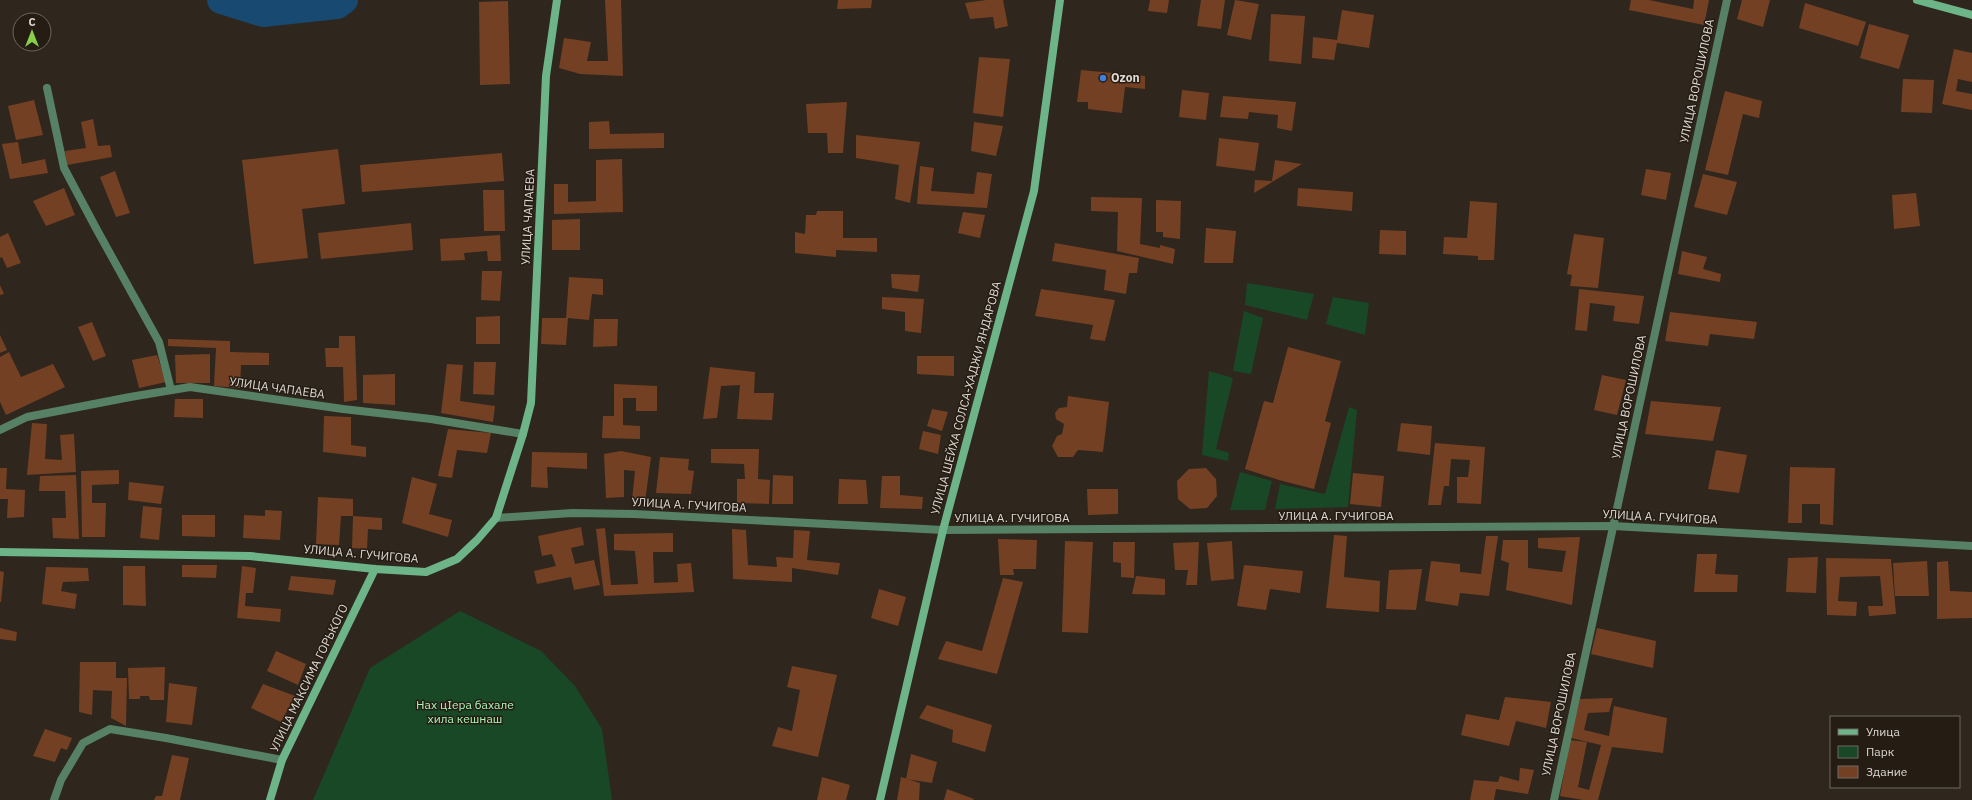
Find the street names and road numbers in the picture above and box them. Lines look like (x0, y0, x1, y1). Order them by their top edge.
street label: УЛИЦА ВОРОШИЛОВА (1676, 17, 1717, 144)
street label: УЛИЦА ЧАПАЕВА (517, 168, 538, 265)
street label: УЛИЦА ШЕЙХА СОЛСА-ХАДЖИ ЯНДАРОВА (927, 279, 1004, 516)
street label: УЛИЦА ВОРОШИЛОВА (1608, 333, 1649, 460)
street label: УЛИЦА ЧАПАЕВА (228, 373, 326, 402)
street label: УЛИЦА А. ГУЧИГОВА (631, 494, 747, 515)
street label: УЛИЦА А. ГУЧИГОВА (1602, 506, 1718, 527)
street label: УЛИЦА А. ГУЧИГОВА (1278, 508, 1394, 523)
street label: УЛИЦА А. ГУЧИГОВА (954, 510, 1070, 525)
street label: УЛИЦА А. ГУЧИГОВА (303, 541, 419, 566)
street label: УЛИЦА МАКСИМА ГОРЬКОГО (266, 601, 351, 754)
street label: УЛИЦА ВОРОШИЛОВА (1538, 650, 1579, 777)

